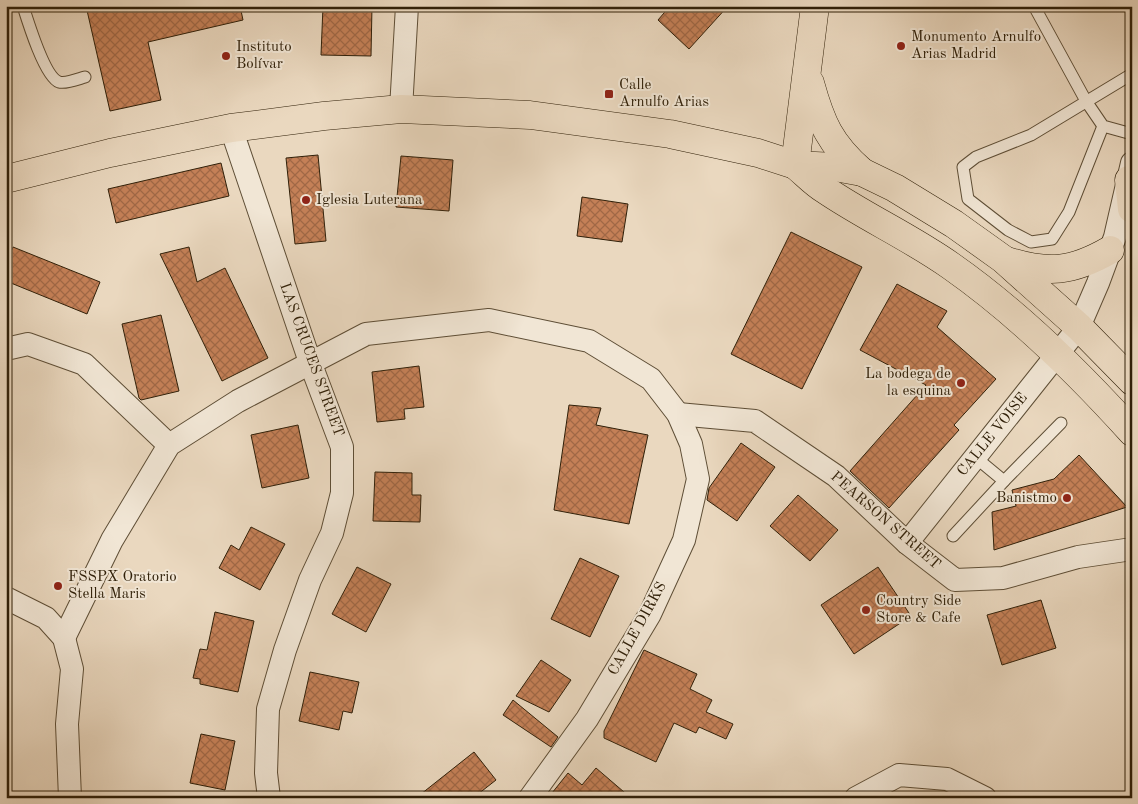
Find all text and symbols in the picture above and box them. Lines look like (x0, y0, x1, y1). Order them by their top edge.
place label: Monumento Arnulfo Arias Madrid (911, 30, 1041, 62)
place label: Instituto Bolívar (236, 40, 292, 72)
marker: Monumento Arnulfo Arias Madrid (895, 40, 907, 52)
marker: Instituto Bolívar (220, 50, 232, 62)
place label: Calle Arnulfo Arias (619, 78, 709, 110)
marker: Calle Arnulfo Arias (603, 88, 615, 100)
place label: Iglesia Luterana (316, 193, 423, 208)
marker: Iglesia Luterana (300, 194, 312, 206)
street label: LAS CRUCES STREET (276, 281, 346, 439)
place label: La bodega de la esquina (865, 367, 952, 399)
marker: La bodega de la esquina (955, 377, 967, 389)
street label: CALLE VOISE (955, 391, 1031, 479)
street label: PEARSON STREET (827, 469, 943, 573)
place label: Banistmo (996, 491, 1057, 506)
marker: Banistmo (1061, 492, 1073, 504)
place label: FSSPX Oratorio Stella Maris (68, 570, 177, 602)
marker: FSSPX Oratorio Stella Maris (52, 580, 64, 592)
street label: CALLE DIRKS (606, 580, 670, 678)
place label: Country Side Store & Cafe (876, 594, 961, 626)
marker: Country Side Store & Cafe (860, 604, 872, 616)

